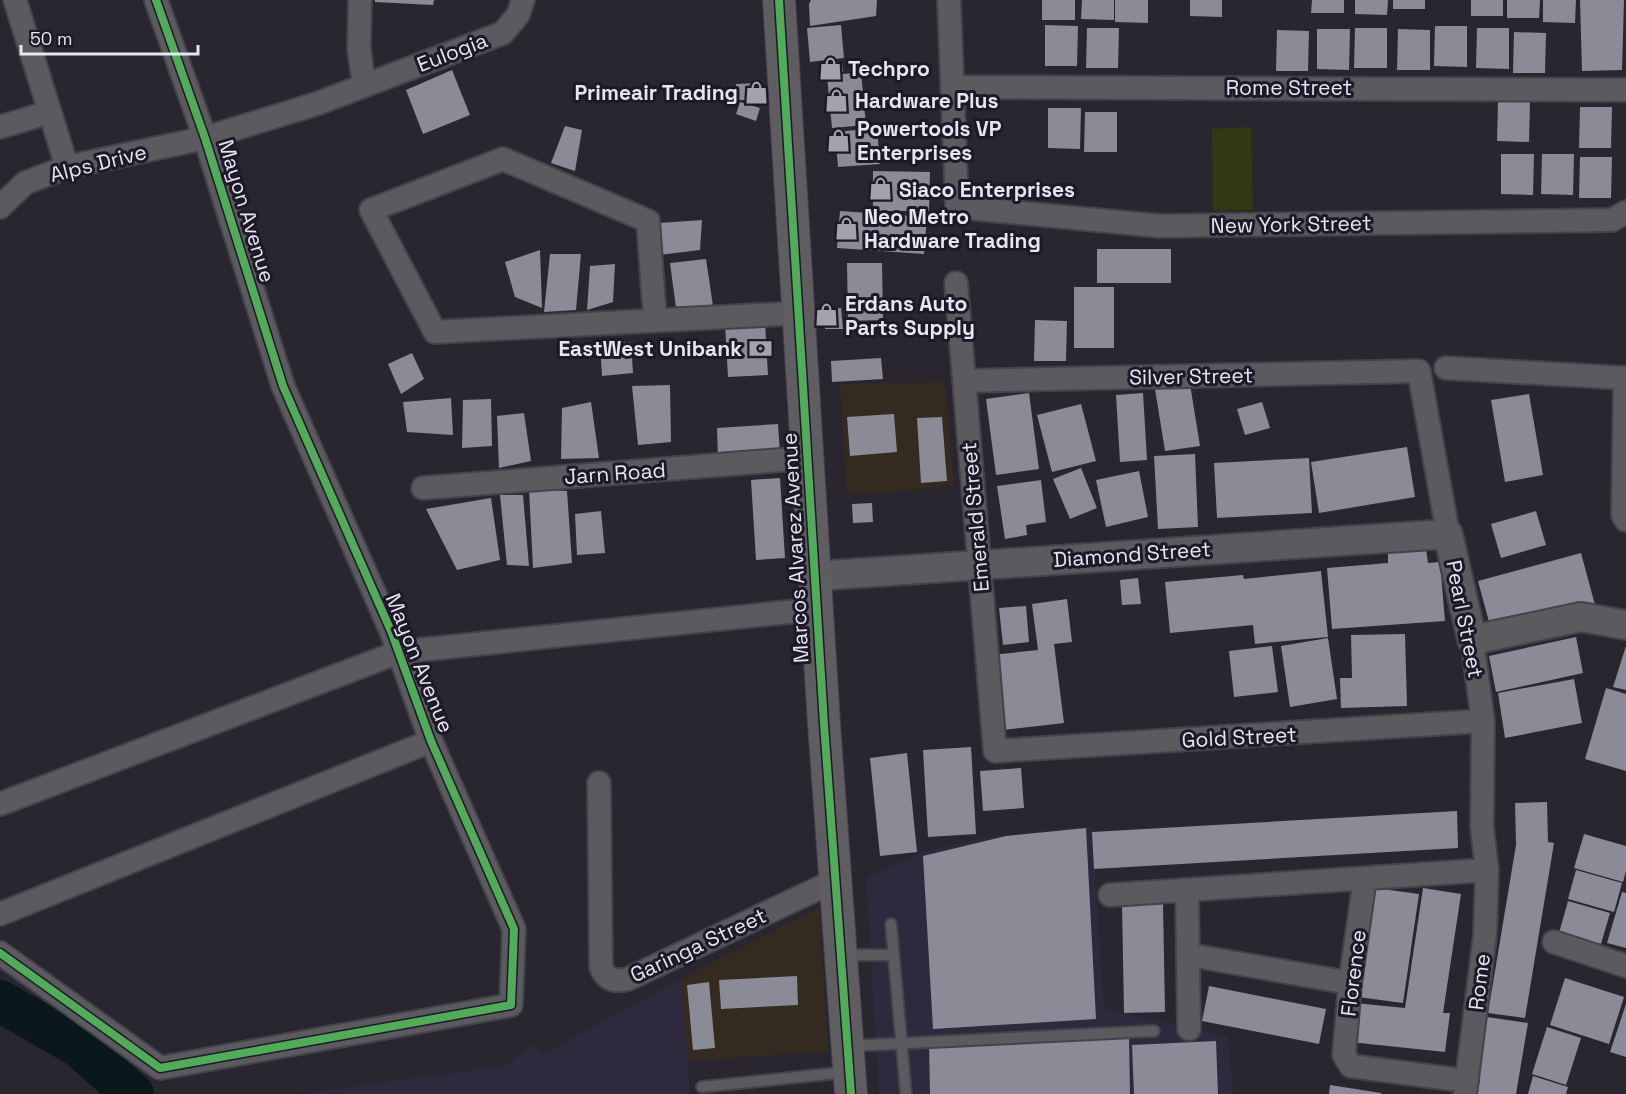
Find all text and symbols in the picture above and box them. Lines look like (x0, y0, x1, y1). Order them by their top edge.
scale bar (21, 18, 198, 56)
street label: Eulogia (413, 26, 491, 78)
text: 50 m (30, 27, 72, 50)
shop icon: Techpro (817, 55, 843, 81)
place label: Techpro (848, 55, 930, 82)
street label: Rome Street (1226, 74, 1352, 101)
place label: Primeair Trading (574, 79, 738, 106)
shop icon: Primeair Trading (743, 79, 769, 105)
shop icon: Hardware Plus (824, 87, 850, 113)
place label: Hardware Plus (855, 87, 998, 114)
place label: Powertools VP Enterprises (857, 115, 1002, 166)
shop icon: Powertools VP Enterprises (826, 127, 852, 153)
street label: Mayon Avenue (212, 136, 282, 286)
street label: Alps Drive (47, 138, 149, 188)
shop icon: Siaco Enterprises (868, 176, 894, 202)
place label: Siaco Enterprises (899, 176, 1075, 203)
place label: Neo Metro Hardware Trading (864, 203, 1041, 254)
street label: New York Street (1210, 209, 1372, 239)
shop icon: Neo Metro Hardware Trading (833, 215, 859, 241)
place label: Erdans Auto Parts Supply (845, 290, 975, 341)
shop icon: Erdans Auto Parts Supply (814, 302, 840, 328)
place label: EastWest Unibank (558, 335, 742, 362)
bank icon: EastWest Unibank (747, 335, 773, 361)
street label: Silver Street (1129, 361, 1253, 391)
street label: Marcos Alvarez Avenue (775, 432, 815, 664)
street label: Emerald Street (955, 441, 995, 593)
street label: Jarn Road (563, 456, 667, 490)
street label: Diamond Street (1052, 535, 1212, 573)
street label: Pearl Street (1440, 558, 1490, 680)
street label: Mayon Avenue (380, 589, 460, 737)
street label: Gold Street (1181, 721, 1297, 753)
street label: Garinga Street (626, 902, 770, 988)
street label: Florence (1334, 928, 1372, 1018)
street label: Rome (1462, 952, 1496, 1012)

